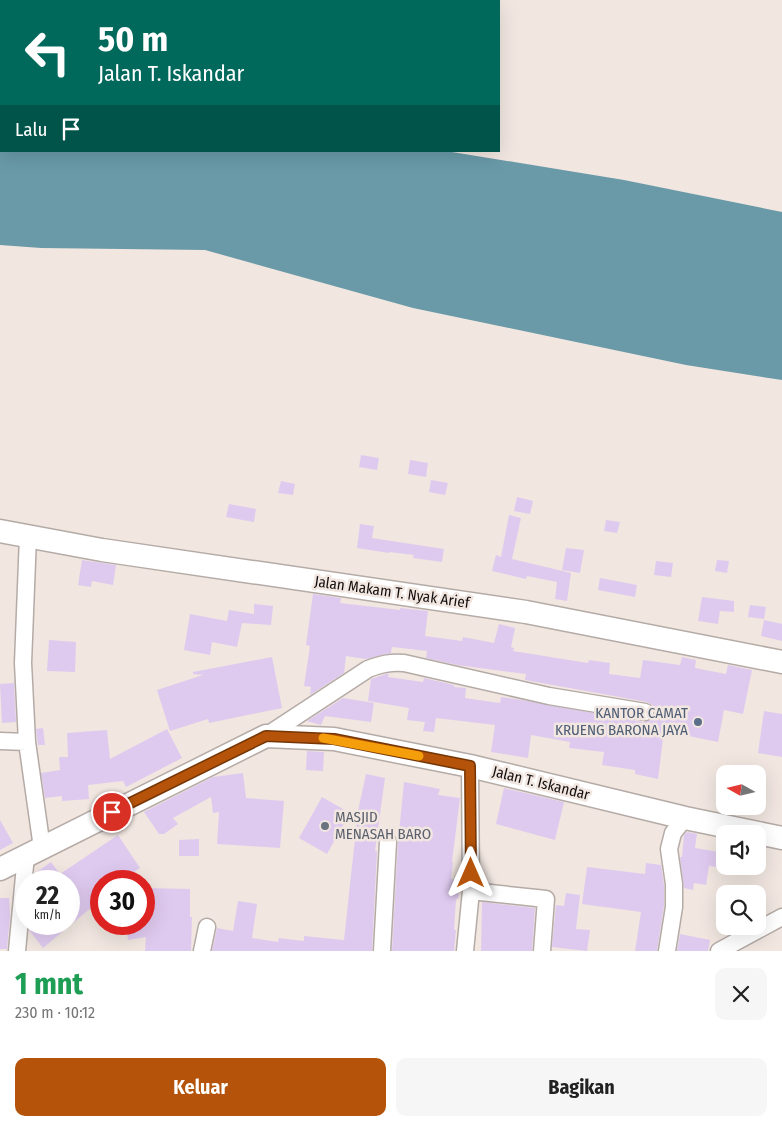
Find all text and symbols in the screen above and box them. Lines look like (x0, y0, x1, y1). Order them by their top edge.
text: 50 m (98, 18, 168, 60)
icon: left (15, 20, 80, 85)
text: Jalan T. Iskandar (98, 60, 244, 87)
icon: arrive (57, 115, 85, 143)
text: Lalu (15, 118, 47, 141)
street label: Jalan Makam T. Nyak Arief (313, 572, 472, 612)
place label: KANTOR CAMAT KRUENG BARONA JAYA (555, 704, 688, 739)
marker: KANTOR CAMAT KRUENG BARONA JAYA (692, 716, 704, 728)
street label: Jalan T. Iskandar (490, 762, 592, 804)
north arrow (716, 765, 766, 815)
map controls (716, 765, 766, 935)
pin (91, 791, 133, 833)
icon: arrive (98, 798, 126, 826)
place label: MASJID MENASAH BARO (335, 808, 431, 843)
marker: MASJID MENASAH BARO (319, 820, 331, 832)
button: sound (716, 825, 766, 875)
position arrow (444, 846, 496, 898)
speed limit sign: 30 (90, 870, 155, 935)
text: 22 (36, 881, 59, 911)
button: search (716, 885, 766, 935)
text: km/h (34, 908, 61, 922)
text: 1 mnt (15, 966, 83, 1002)
button: close (715, 968, 767, 1020)
text: 230 m · 10:12 (15, 1003, 95, 1022)
button: Keluar (15, 1058, 386, 1116)
button: Bagikan (396, 1058, 767, 1116)

